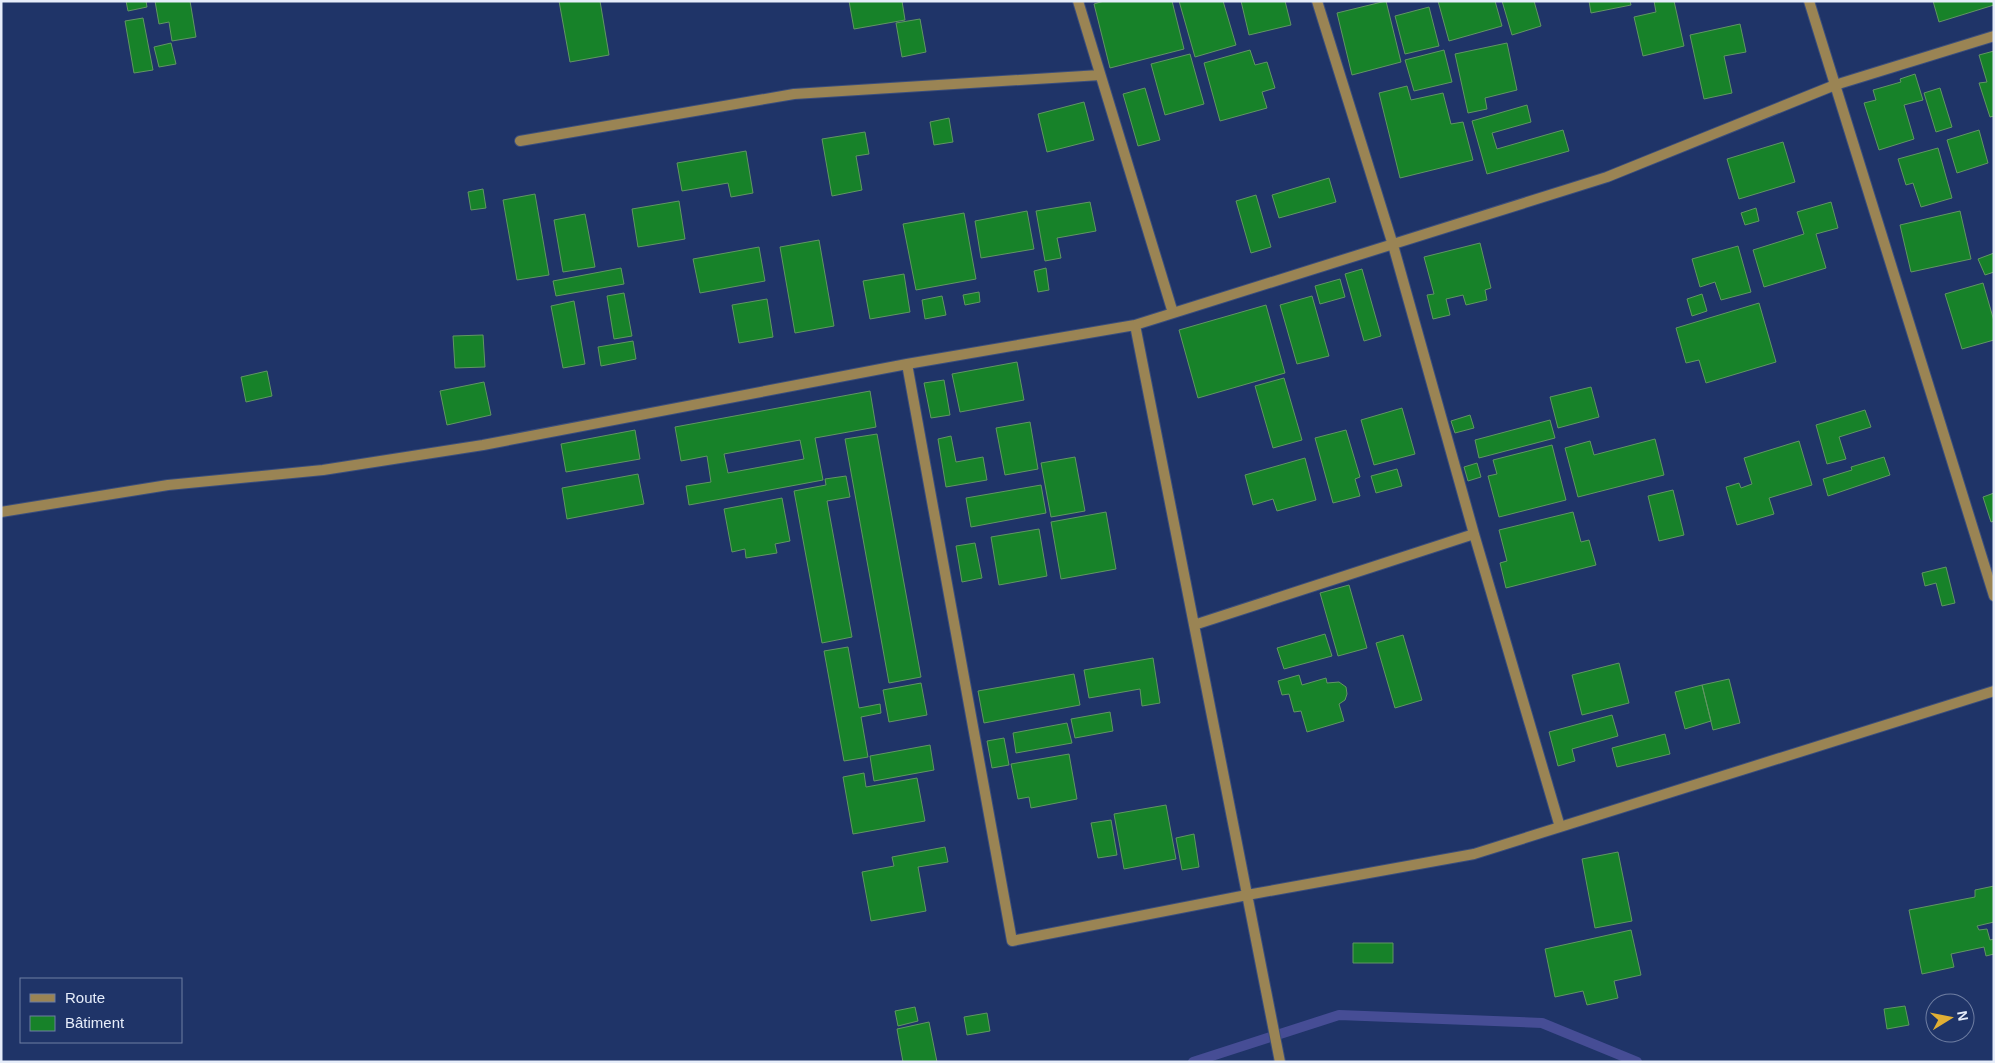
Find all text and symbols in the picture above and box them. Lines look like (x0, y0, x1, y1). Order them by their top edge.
legend (20, 978, 182, 1043)
text: Route (65, 989, 105, 1006)
north arrow (1925, 993, 1975, 1043)
text: N (1954, 1009, 1972, 1022)
text: Bâtiment (65, 1014, 125, 1031)

